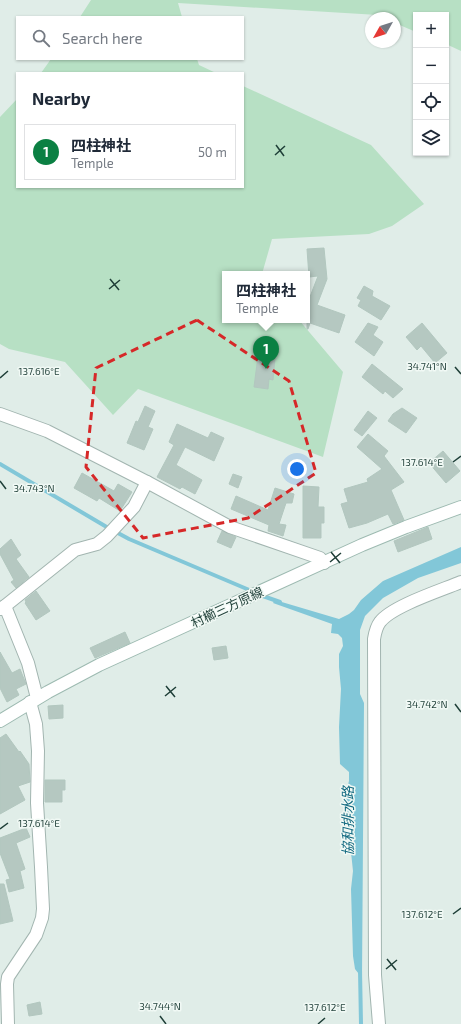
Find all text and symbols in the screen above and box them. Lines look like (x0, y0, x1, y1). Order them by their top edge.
north arrow (365, 12, 401, 48)
map controls (413, 12, 449, 156)
button: + (413, 12, 449, 48)
search box (16, 16, 244, 60)
icon: search (30, 27, 52, 49)
text: Search here (62, 29, 143, 47)
button: − (413, 48, 449, 84)
button: locate (413, 84, 449, 120)
text: Nearby (32, 88, 90, 108)
button: layers (413, 120, 449, 156)
text: 四柱神社 (71, 136, 131, 154)
text: 1 (43, 144, 49, 160)
text: 50 m (198, 144, 227, 160)
text: Temple (71, 155, 114, 171)
popup (222, 271, 310, 323)
text: 四柱神社 (236, 281, 296, 299)
text: Temple (236, 300, 279, 316)
pin: 1 (253, 336, 279, 369)
text: 34.741°N (407, 360, 447, 372)
text: 137.616°E (18, 365, 60, 377)
text: 137.614°E (401, 456, 443, 468)
your location (287, 459, 307, 479)
text: 34.743°N (13, 482, 55, 494)
street label: 村櫛三方原線 (188, 583, 266, 631)
text: 34.742°N (406, 698, 448, 710)
water label: 協和排水路 (339, 785, 356, 856)
text: 137.614°E (18, 817, 60, 829)
text: 137.612°E (401, 908, 443, 920)
text: 34.744°N (139, 1000, 181, 1012)
text: 137.612°E (304, 1001, 346, 1013)

